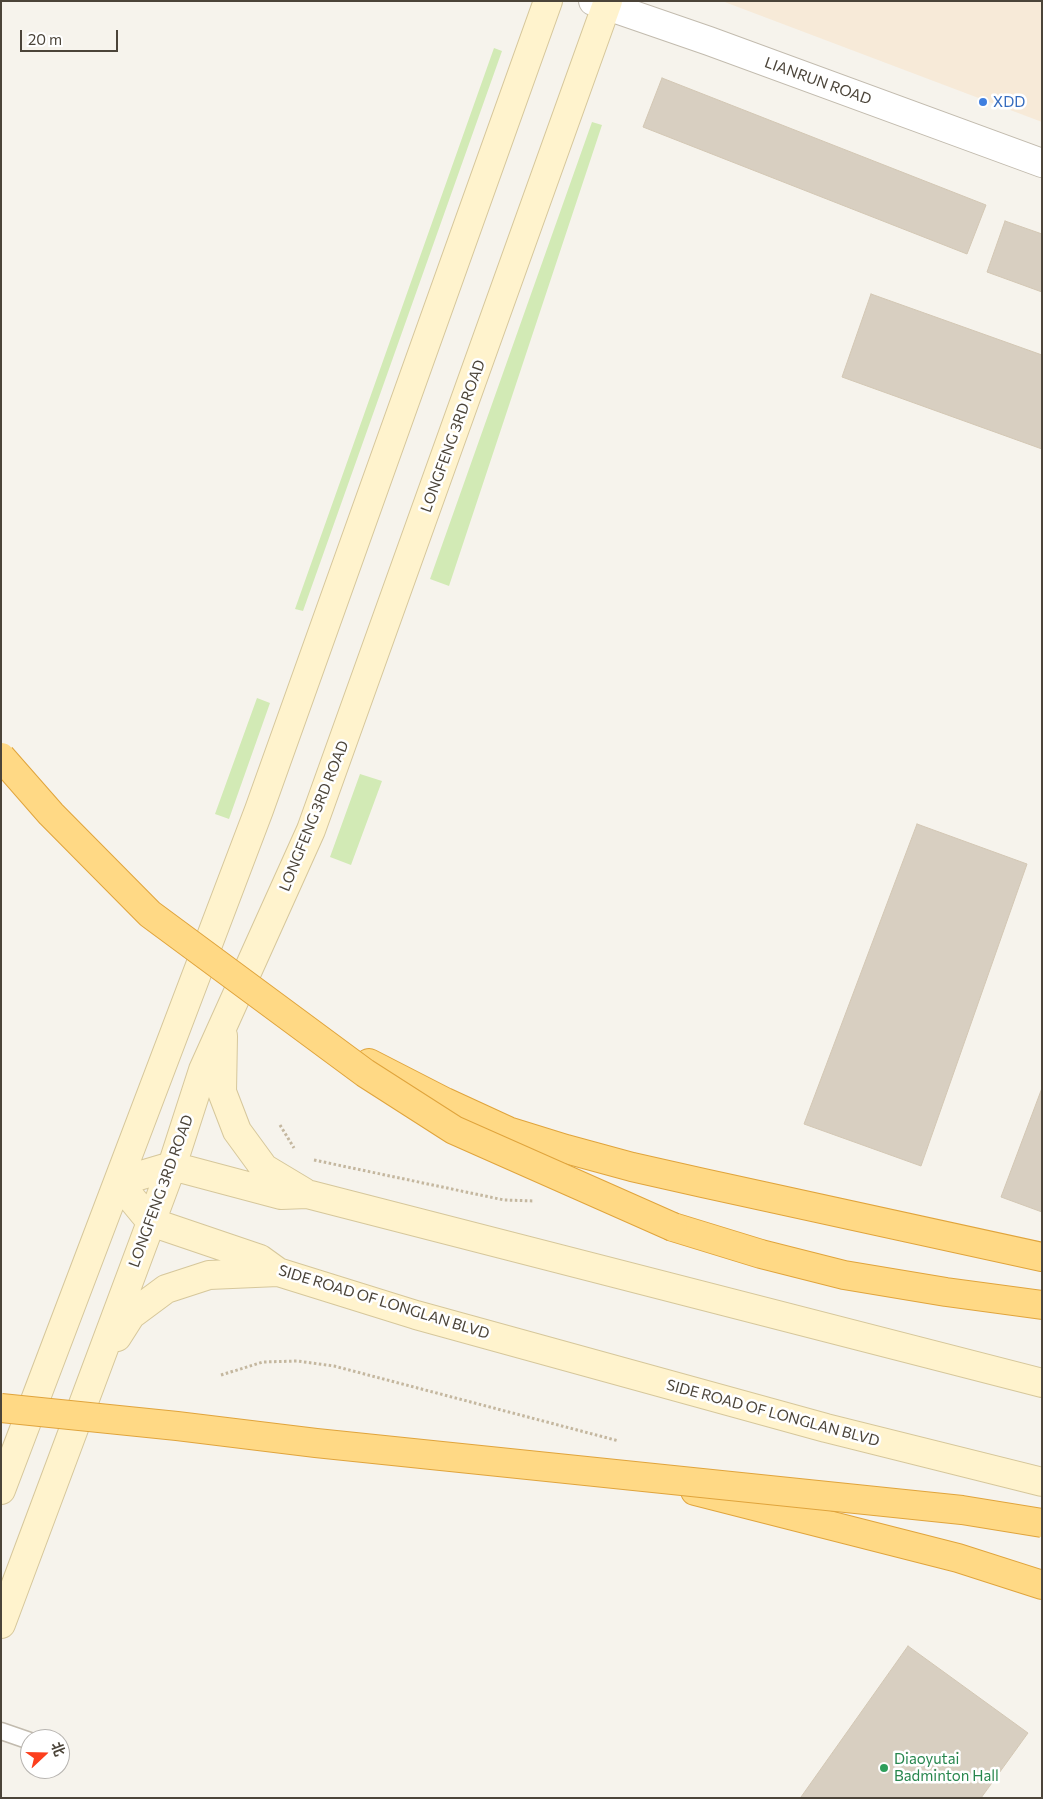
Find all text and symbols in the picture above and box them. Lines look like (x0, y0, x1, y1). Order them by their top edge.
scale bar (22, 20, 120, 52)
text: 20 m (28, 30, 62, 48)
street label: LIANRUN ROAD (762, 53, 874, 109)
place label: XDD (993, 93, 1025, 111)
marker: XDD (977, 96, 989, 108)
street label: LONGFENG 3RD ROAD (417, 357, 489, 515)
street label: LONGFENG 3RD ROAD (275, 738, 353, 894)
street label: LONGFENG 3RD ROAD (125, 1112, 197, 1270)
street label: SIDE ROAD OF LONGLAN BLVD (276, 1261, 492, 1343)
street label: SIDE ROAD OF LONGLAN BLVD (664, 1376, 882, 1450)
north arrow (20, 1729, 70, 1779)
text: 北 (48, 1739, 69, 1758)
place label: Diaoyutai Badminton Hall (894, 1750, 999, 1785)
marker: Diaoyutai Badminton Hall (878, 1762, 890, 1774)

